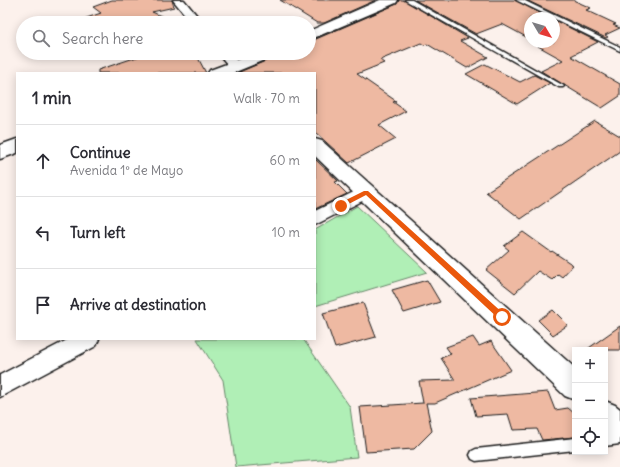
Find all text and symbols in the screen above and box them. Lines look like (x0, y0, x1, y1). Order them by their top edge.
north arrow (524, 12, 560, 48)
search box (16, 16, 316, 60)
icon: search (30, 27, 52, 49)
text: Search here (62, 29, 143, 48)
text: 1 min (32, 87, 71, 109)
text: Walk · 70 m (233, 90, 300, 107)
text: Continue (70, 143, 131, 162)
icon: ahead (32, 150, 54, 172)
text: 60 m (269, 152, 300, 169)
text: Avenida 1º de Mayo (70, 162, 183, 179)
route end (332, 197, 350, 215)
icon: left (32, 222, 54, 244)
text: Turn left (70, 223, 125, 242)
text: 10 m (272, 224, 300, 241)
icon: arrive (32, 294, 54, 316)
text: Arrive at destination (70, 295, 206, 314)
route start (493, 308, 511, 326)
map controls (572, 347, 608, 455)
button: + (572, 347, 608, 383)
button: − (572, 383, 608, 419)
button: locate (572, 419, 608, 455)

